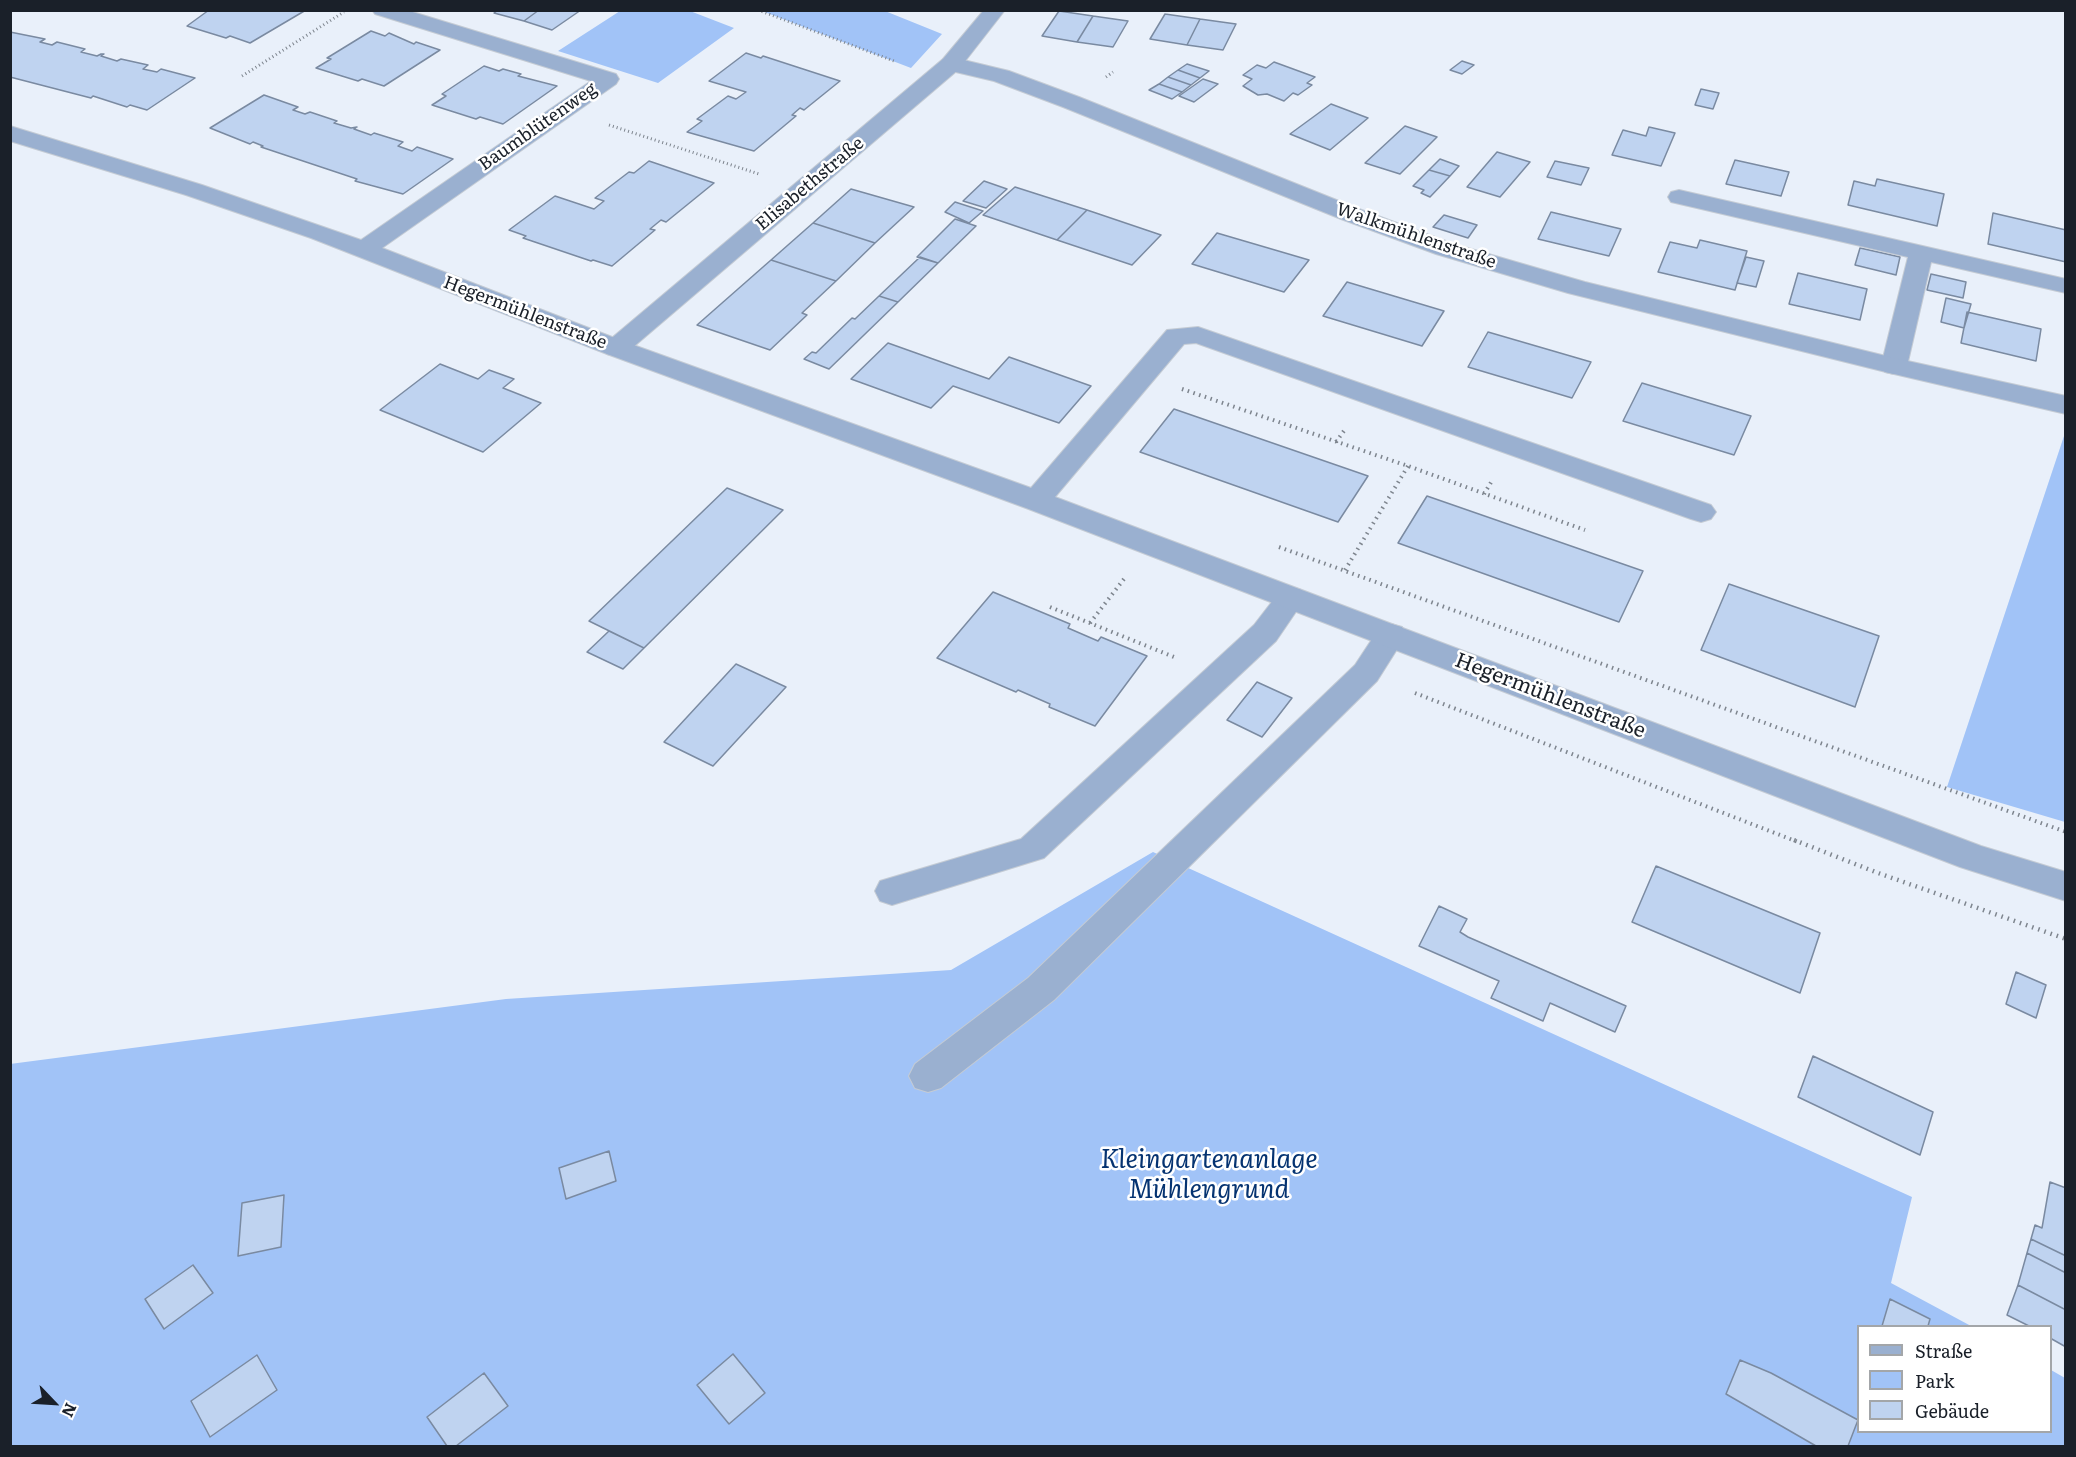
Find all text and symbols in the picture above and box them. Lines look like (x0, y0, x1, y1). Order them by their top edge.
street label: Baumblütenweg (475, 78, 601, 176)
street label: Elisabethstraße (752, 133, 868, 235)
street label: Walkmühlenstraße (1333, 198, 1499, 274)
street label: Hegermühlenstraße (440, 272, 610, 354)
street label: Hegermühlenstraße (1451, 648, 1649, 744)
park label: Kleingartenanlage Mühlengrund (1100, 1144, 1318, 1206)
legend (1857, 1325, 2052, 1433)
text: Straße (1915, 1337, 1972, 1364)
text: Park (1915, 1367, 1954, 1394)
north arrow (24, 1373, 84, 1433)
text: Gebäude (1915, 1397, 1989, 1424)
text: N (57, 1399, 84, 1422)

